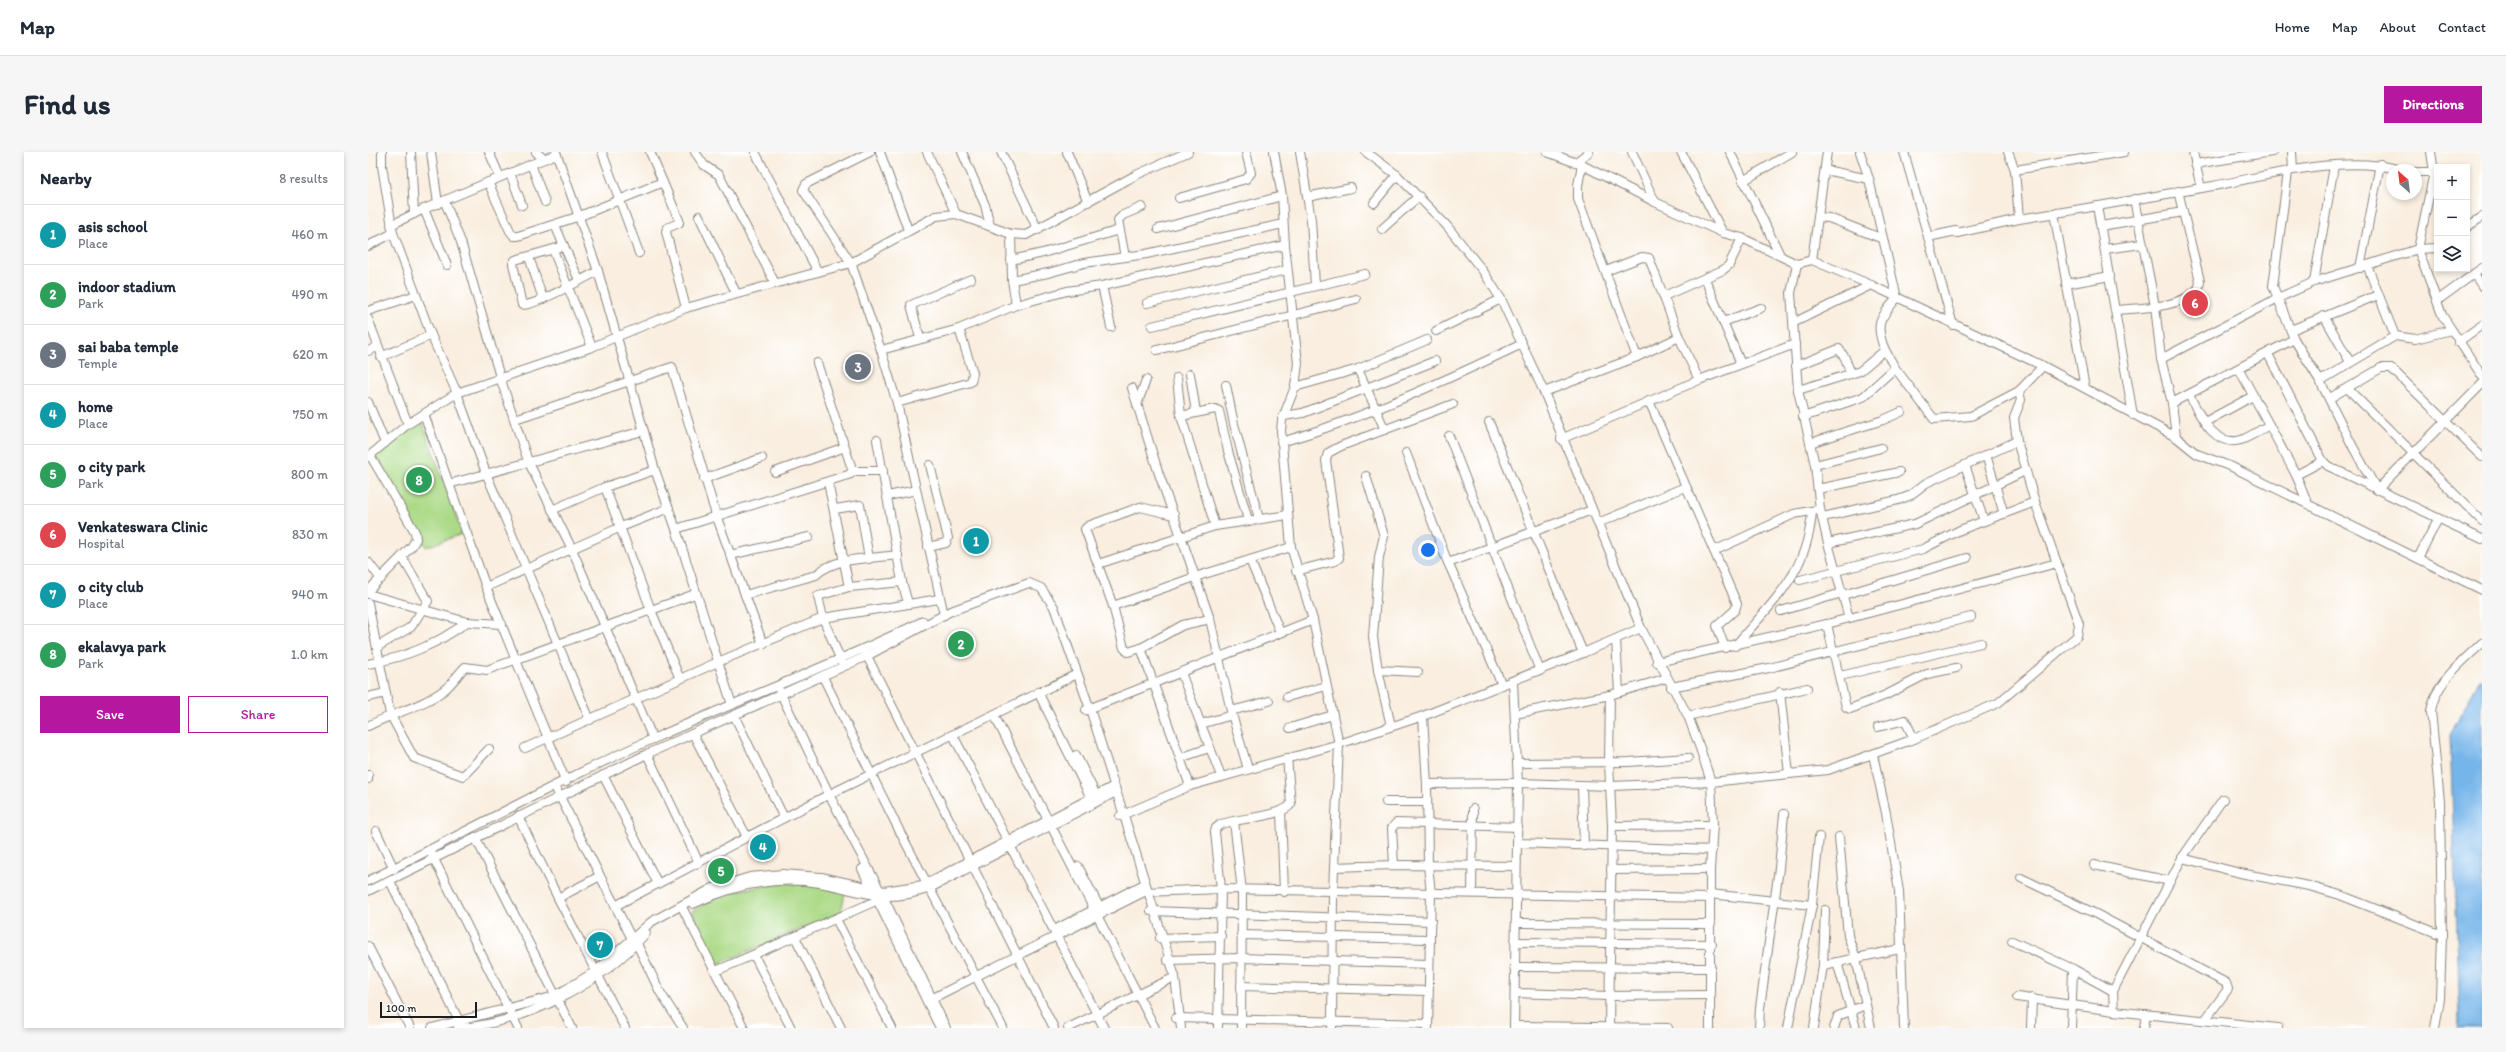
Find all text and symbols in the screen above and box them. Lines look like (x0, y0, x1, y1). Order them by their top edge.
text: Map (20, 16, 55, 39)
text: Home (2275, 19, 2310, 36)
text: Map (2332, 19, 2358, 36)
text: About (2380, 19, 2416, 36)
text: Contact (2438, 19, 2486, 36)
button: Directions (2384, 86, 2482, 123)
text: Find us (24, 87, 111, 121)
north arrow (2386, 164, 2422, 200)
map controls (2434, 164, 2470, 272)
button: + (2434, 164, 2470, 200)
text: Nearby (40, 168, 92, 188)
text: 8 results (279, 171, 328, 186)
button: − (2434, 200, 2470, 236)
text: asis school (78, 218, 147, 236)
text: 1 (50, 227, 56, 242)
text: 460 m (291, 227, 328, 242)
text: Place (78, 236, 108, 251)
button: layers (2434, 236, 2470, 272)
text: indoor stadium (78, 278, 176, 296)
text: 2 (50, 287, 56, 302)
text: 490 m (292, 287, 328, 302)
pin: 6 (2182, 288, 2208, 318)
text: Park (78, 296, 104, 311)
text: sai baba temple (78, 338, 179, 356)
text: 3 (49, 347, 57, 362)
text: 620 m (292, 347, 328, 362)
pin: 3 (845, 352, 871, 382)
text: Temple (78, 356, 117, 371)
text: home (78, 398, 113, 416)
text: 4 (49, 407, 57, 422)
text: 750 m (293, 407, 328, 422)
text: Place (78, 416, 108, 431)
text: o city park (78, 458, 145, 476)
pin: 8 (406, 465, 432, 495)
text: 5 (50, 467, 56, 482)
text: 800 m (291, 467, 328, 482)
text: Park (78, 476, 104, 491)
text: Venkateswara Clinic (78, 518, 208, 536)
pin: 1 (963, 526, 989, 556)
text: 6 (50, 527, 56, 542)
text: 830 m (292, 527, 328, 542)
text: Hospital (78, 536, 125, 551)
your location (1418, 540, 1438, 560)
text: o city club (78, 578, 143, 596)
text: 7 (50, 587, 56, 602)
text: 940 m (292, 587, 328, 602)
text: Place (78, 596, 108, 611)
pin: 2 (948, 629, 974, 659)
text: ekalavya park (78, 638, 166, 656)
text: 8 (49, 647, 57, 662)
text: 1.0 km (291, 647, 328, 662)
text: Park (78, 656, 104, 671)
button: Save (40, 696, 180, 733)
button: Share (188, 696, 328, 733)
pin: 4 (750, 832, 776, 862)
pin: 5 (708, 856, 734, 886)
pin: 7 (587, 930, 613, 960)
scale bar (380, 1000, 477, 1019)
text: 100 m (386, 1002, 416, 1015)

